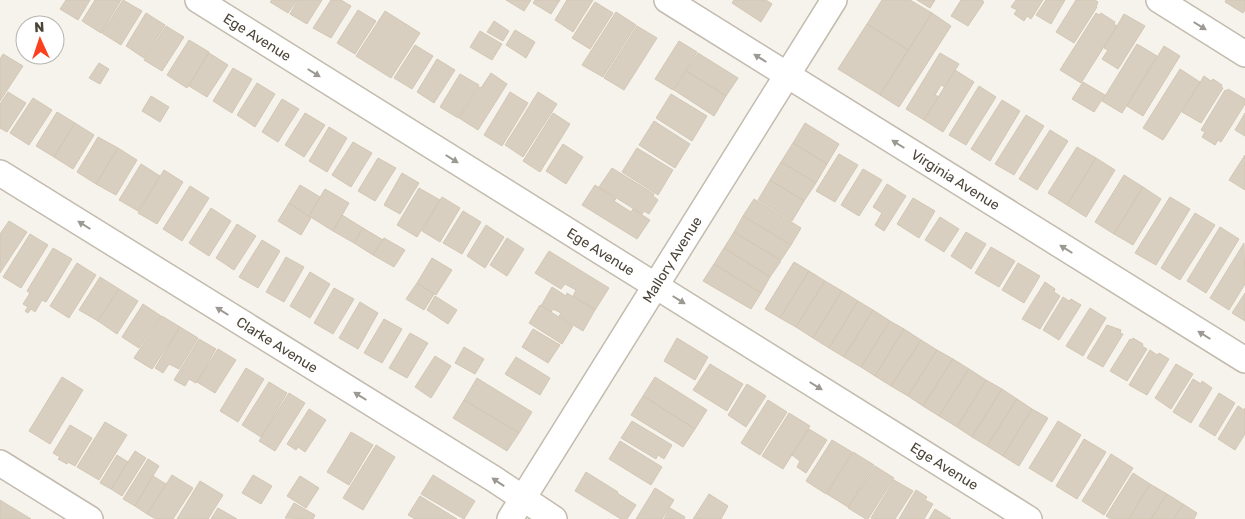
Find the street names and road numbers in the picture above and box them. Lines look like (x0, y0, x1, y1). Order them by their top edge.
street label: Ege Avenue (220, 10, 295, 65)
street label: Virginia Avenue (908, 146, 1003, 214)
street label: Mallory Avenue (639, 213, 705, 306)
street label: Ege Avenue (564, 224, 638, 279)
street label: Clarke Avenue (233, 313, 321, 376)
street label: Ege Avenue (907, 439, 982, 494)

